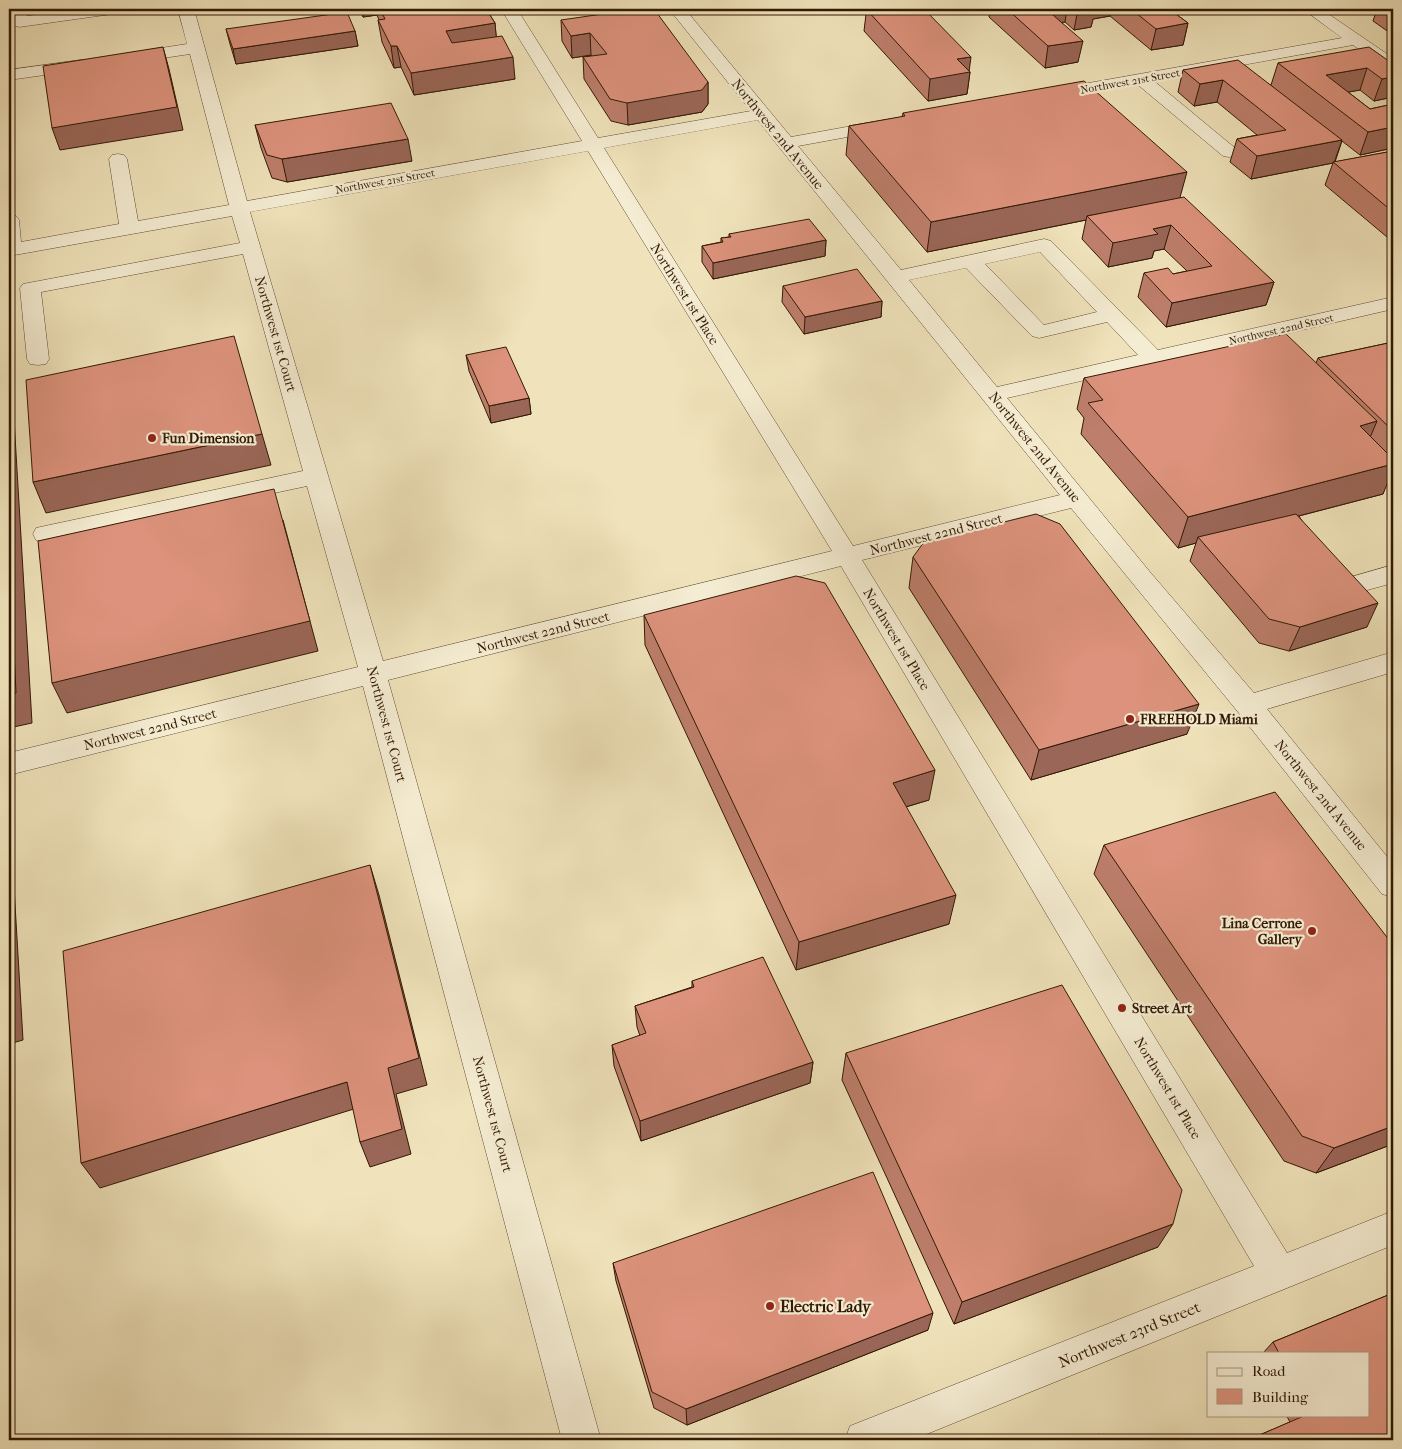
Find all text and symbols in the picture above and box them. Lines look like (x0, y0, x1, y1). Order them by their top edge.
street label: Northwest 21st Street (1079, 66, 1181, 97)
street label: Northwest 2nd Avenue (728, 76, 827, 193)
street label: Northwest 21st Street (334, 166, 436, 197)
street label: Northwest 1st Place (647, 240, 723, 348)
street label: Northwest 1st Court (251, 274, 300, 394)
street label: Northwest 22nd Street (1227, 311, 1335, 348)
street label: Northwest 2nd Avenue (985, 389, 1084, 506)
place label: Fun Dimension (161, 430, 255, 447)
marker: Fun Dimension (146, 432, 158, 444)
street label: Northwest 22nd Street (868, 510, 1004, 559)
street label: Northwest 1st Place (859, 585, 934, 694)
street label: Northwest 22nd Street (475, 608, 611, 657)
street label: Northwest 1st Court (363, 664, 410, 784)
street label: Northwest 22nd Street (82, 705, 218, 754)
place label: FREEHOLD Miami (1139, 711, 1259, 728)
marker: FREEHOLD Miami (1124, 713, 1136, 725)
street label: Northwest 2nd Avenue (1271, 737, 1370, 854)
place label: Lina Cerrone Gallery (1222, 915, 1304, 948)
marker: Lina Cerrone Gallery (1306, 925, 1318, 937)
place label: Street Art (1132, 1000, 1193, 1017)
marker: Street Art (1116, 1002, 1128, 1014)
street label: Northwest 1st Place (1130, 1034, 1205, 1143)
street label: Northwest 1st Court (469, 1054, 516, 1174)
place label: Electric Lady (780, 1297, 872, 1317)
street label: Northwest 23rd Street (1055, 1297, 1203, 1372)
marker: Electric Lady (764, 1300, 776, 1312)
legend (1207, 1352, 1370, 1416)
text: Road (1252, 1362, 1286, 1380)
text: Building (1252, 1388, 1309, 1406)

